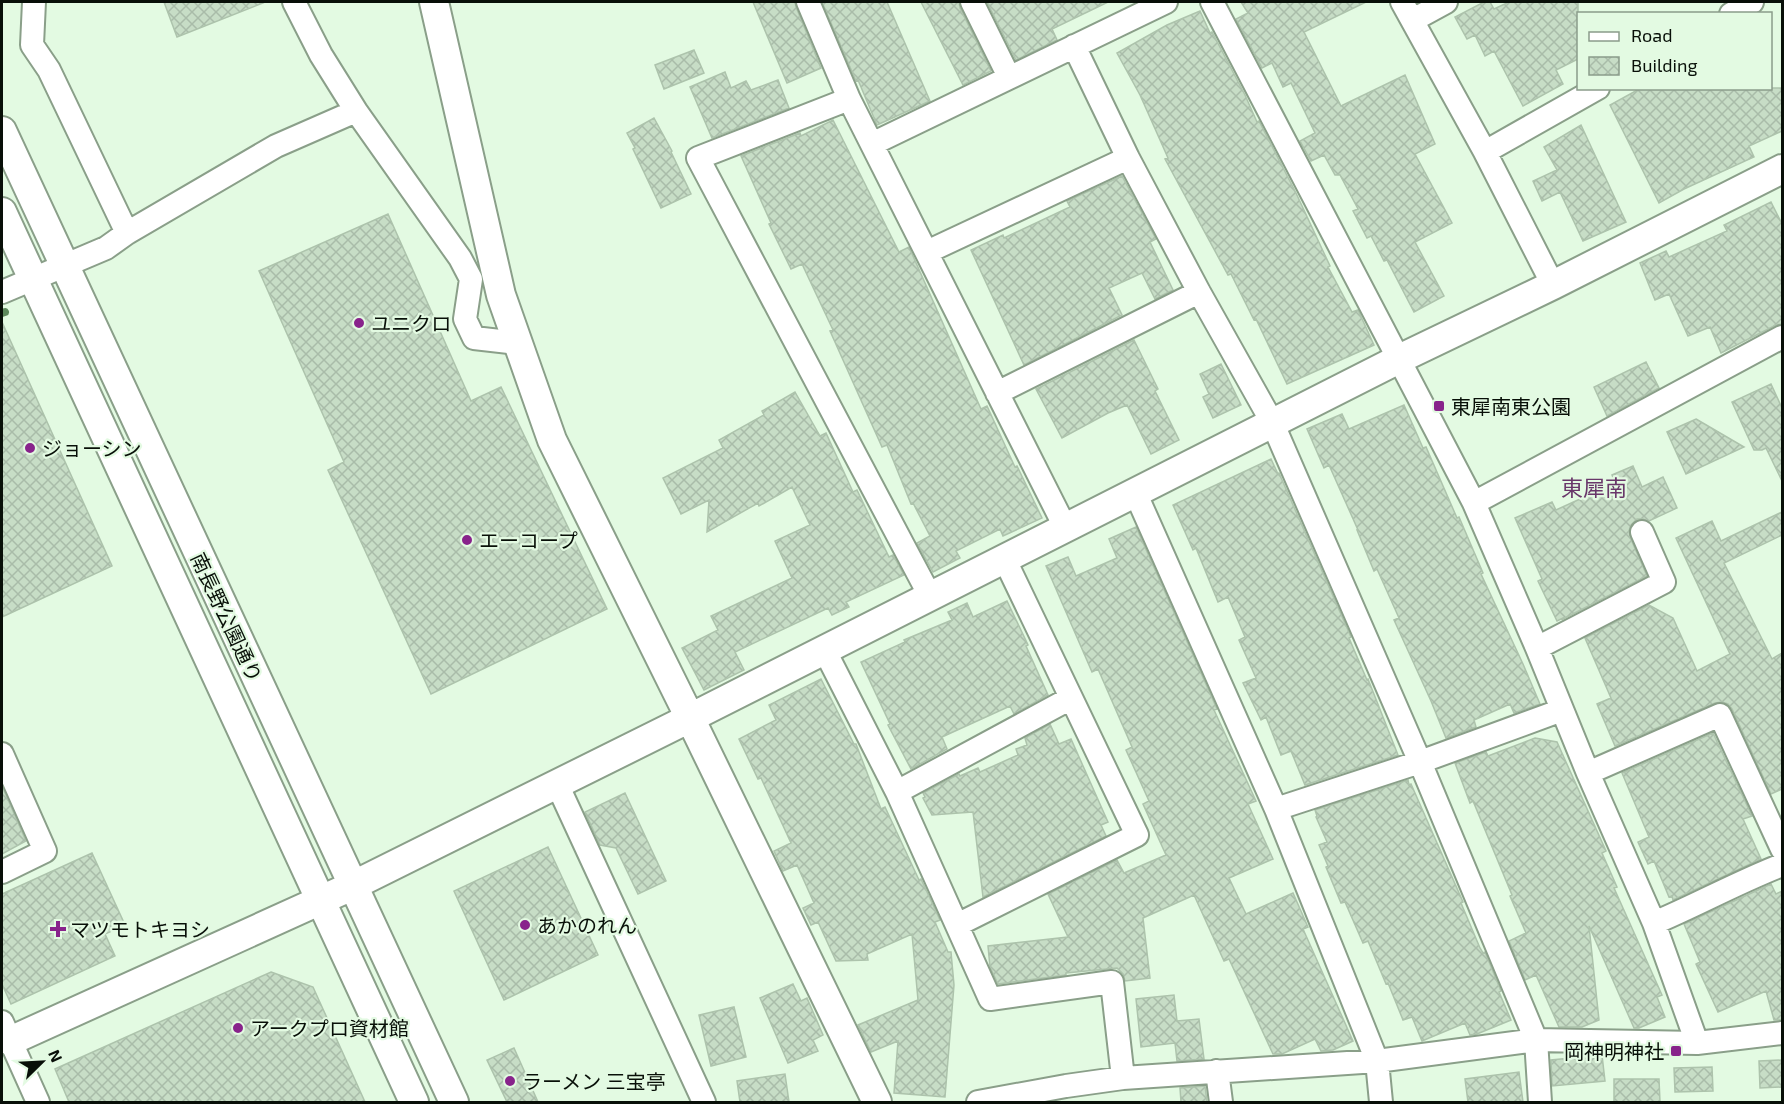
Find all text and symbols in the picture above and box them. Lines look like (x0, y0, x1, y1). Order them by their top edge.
legend (1577, 12, 1772, 90)
text: Road (1631, 24, 1672, 46)
text: Building (1631, 54, 1698, 76)
place label: ユニクロ (371, 311, 451, 335)
marker: ユニクロ (352, 316, 366, 330)
place label: 東犀南東公園 (1451, 394, 1571, 418)
marker: 東犀南東公園 (1432, 399, 1446, 413)
place label: ジョーシン (42, 436, 142, 460)
marker: ジョーシン (23, 441, 37, 455)
district label: 東犀南 (1561, 474, 1627, 500)
place label: エーコープ (479, 528, 578, 552)
marker: エーコープ (460, 533, 474, 547)
street label: 南長野公園通り (187, 548, 267, 686)
place label: あかのれん (537, 913, 637, 937)
place label: マツモトキヨシ (70, 917, 210, 941)
marker: あかのれん (518, 918, 532, 932)
marker: マツモトキヨシ (51, 922, 65, 936)
place label: アークプロ資材館 (250, 1016, 409, 1040)
marker: アークプロ資材館 (231, 1021, 245, 1035)
north arrow (12, 1032, 72, 1092)
place label: 岡神明神社 (1564, 1039, 1664, 1063)
marker: 岡神明神社 (1669, 1044, 1683, 1058)
text: N (45, 1047, 67, 1065)
place label: ラーメン 三宝亭 (522, 1069, 666, 1093)
marker: ラーメン 三宝亭 (503, 1074, 517, 1088)

